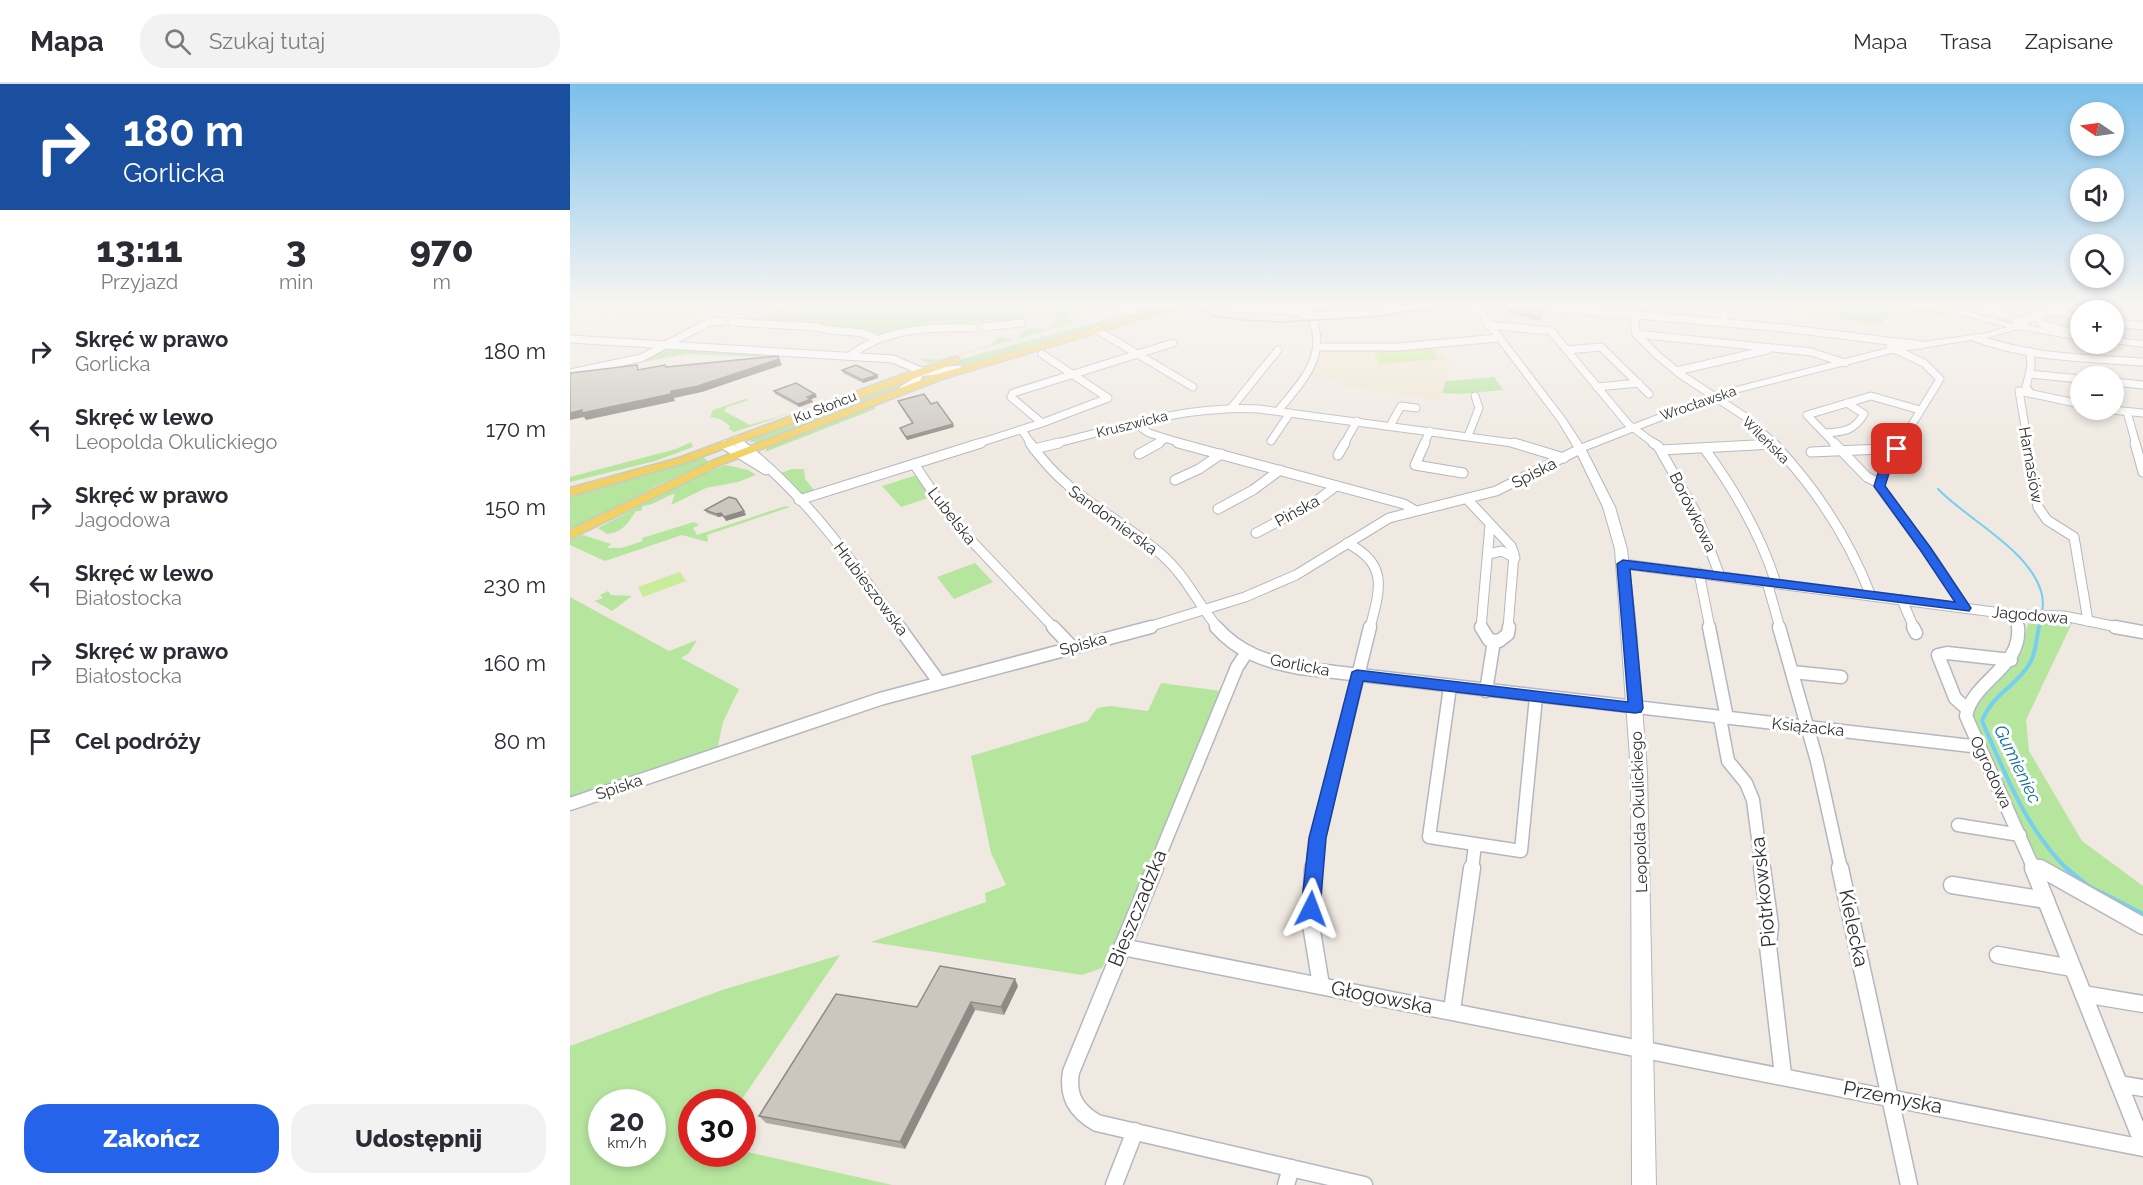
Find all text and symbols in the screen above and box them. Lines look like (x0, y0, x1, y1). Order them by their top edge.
search box (140, 14, 560, 68)
text: Mapa (30, 25, 104, 58)
icon: search (161, 25, 194, 58)
text: Szukaj tutaj (209, 28, 325, 54)
text: Mapa (1853, 29, 1907, 54)
text: Trasa (1940, 29, 1992, 54)
text: Zapisane (2025, 29, 2113, 54)
north arrow (2070, 102, 2124, 156)
map controls (2070, 102, 2124, 420)
text: 180 m (123, 107, 244, 156)
icon: right (24, 108, 102, 186)
text: Gorlicka (123, 157, 225, 188)
button: sound (2070, 168, 2124, 222)
text: 13:11 (96, 228, 183, 270)
text: 3 (286, 228, 306, 270)
text: 970 (410, 228, 474, 270)
button: search (2070, 234, 2124, 288)
text: Przyjazd (101, 270, 178, 294)
text: min (279, 270, 313, 294)
text: m (432, 270, 451, 294)
button: + (2070, 300, 2124, 354)
text: Skręć w prawo (75, 326, 228, 352)
icon: right (24, 335, 57, 368)
text: 180 m (484, 338, 546, 364)
text: Gorlicka (75, 352, 150, 376)
button: − (2070, 366, 2124, 420)
street label: Wrocławska (1658, 383, 1738, 423)
street label: Ku Słońcu (791, 388, 859, 426)
text: Skręć w lewo (75, 404, 214, 430)
street label: Kruszwicka (1095, 407, 1169, 441)
icon: left (24, 413, 57, 446)
street label: Wileńska (1739, 413, 1793, 467)
text: 170 m (486, 416, 546, 442)
pin (1871, 423, 1922, 474)
street label: Harnasiów (2015, 425, 2047, 505)
text: Leopolda Okulickiego (75, 430, 277, 454)
icon: arrive (1880, 432, 1913, 465)
street label: Spiska (1508, 454, 1560, 492)
street label: Borówkowa (1665, 469, 1721, 555)
street label: Sandomierska (1065, 481, 1161, 559)
text: Skręć w prawo (75, 482, 228, 508)
street label: Lubelska (924, 484, 980, 548)
icon: right (24, 491, 57, 524)
street label: Pińska (1272, 491, 1322, 531)
text: 150 m (485, 494, 546, 520)
text: Jagodowa (75, 508, 171, 532)
street label: Hrubieszowska (830, 539, 912, 639)
text: Skręć w lewo (75, 560, 214, 586)
icon: left (24, 569, 57, 602)
text: 230 m (483, 572, 546, 598)
text: Białostocka (75, 586, 182, 610)
street label: Jagodowa (1991, 602, 2069, 628)
street label: Spiska (1057, 629, 1109, 659)
text: Skręć w prawo (75, 638, 228, 664)
icon: right (24, 647, 57, 680)
text: 160 m (484, 650, 546, 676)
street label: Gorlicka (1269, 650, 1331, 680)
text: Białostocka (75, 664, 182, 688)
street label: Książacka (1771, 714, 1845, 740)
water label: Gumieniec (1990, 721, 2046, 807)
icon: arrive (24, 725, 57, 758)
text: Cel podróży (75, 728, 201, 754)
text: 80 m (494, 728, 546, 754)
street label: Leopolda Okulickiego (1627, 731, 1651, 893)
street label: Ogrodowa (1966, 733, 2016, 811)
street label: Spiska (593, 770, 645, 804)
street label: Piotrkowska (1745, 836, 1781, 948)
street label: Bieszczadzka (1103, 846, 1171, 970)
position arrow (1279, 877, 1343, 941)
street label: Kielecka (1834, 887, 1874, 969)
street label: Głogowska (1329, 975, 1435, 1019)
street label: Przemyska (1841, 1076, 1945, 1118)
speed limit sign: 30 (678, 1089, 756, 1167)
text: 20 (609, 1103, 645, 1138)
button: Zakończ (24, 1104, 279, 1173)
button: Udostępnij (291, 1104, 546, 1173)
text: km/h (607, 1134, 647, 1152)

